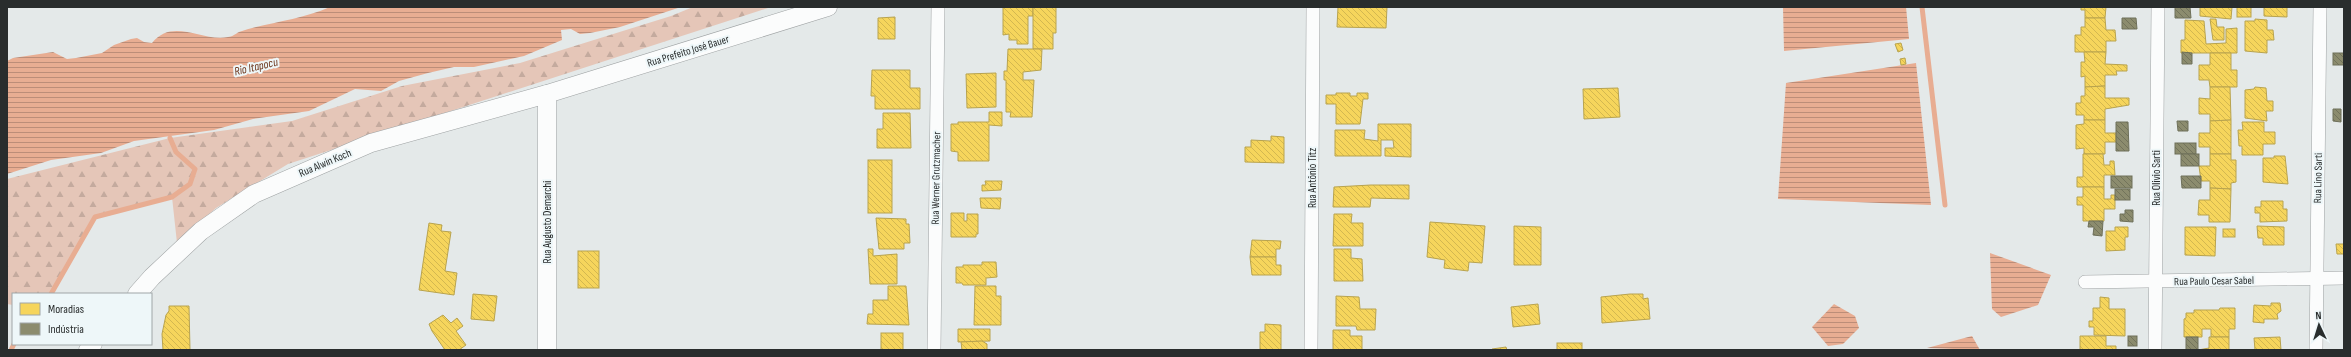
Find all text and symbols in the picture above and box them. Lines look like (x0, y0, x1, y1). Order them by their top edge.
street label: Rua Prefeito José Bauer (645, 32, 731, 70)
water label: Rio Itapocu (233, 55, 279, 79)
street label: Rua Werner Grutzmacher (929, 131, 943, 225)
street label: Rua Alwin Koch (297, 146, 353, 180)
street label: Rua Antônio Titz (1306, 148, 1319, 208)
street label: Rua Olivio Sarti (2150, 150, 2163, 206)
street label: Rua Lino Sarti (2311, 153, 2325, 203)
street label: Rua Augusto Demarchi (541, 181, 554, 263)
street label: Rua Paulo Cesar Sabel (2174, 274, 2254, 288)
legend (12, 293, 152, 345)
text: Moradias (48, 302, 84, 317)
north arrow (2299, 305, 2339, 345)
text: N (2315, 309, 2322, 322)
text: Indústria (48, 322, 84, 337)

